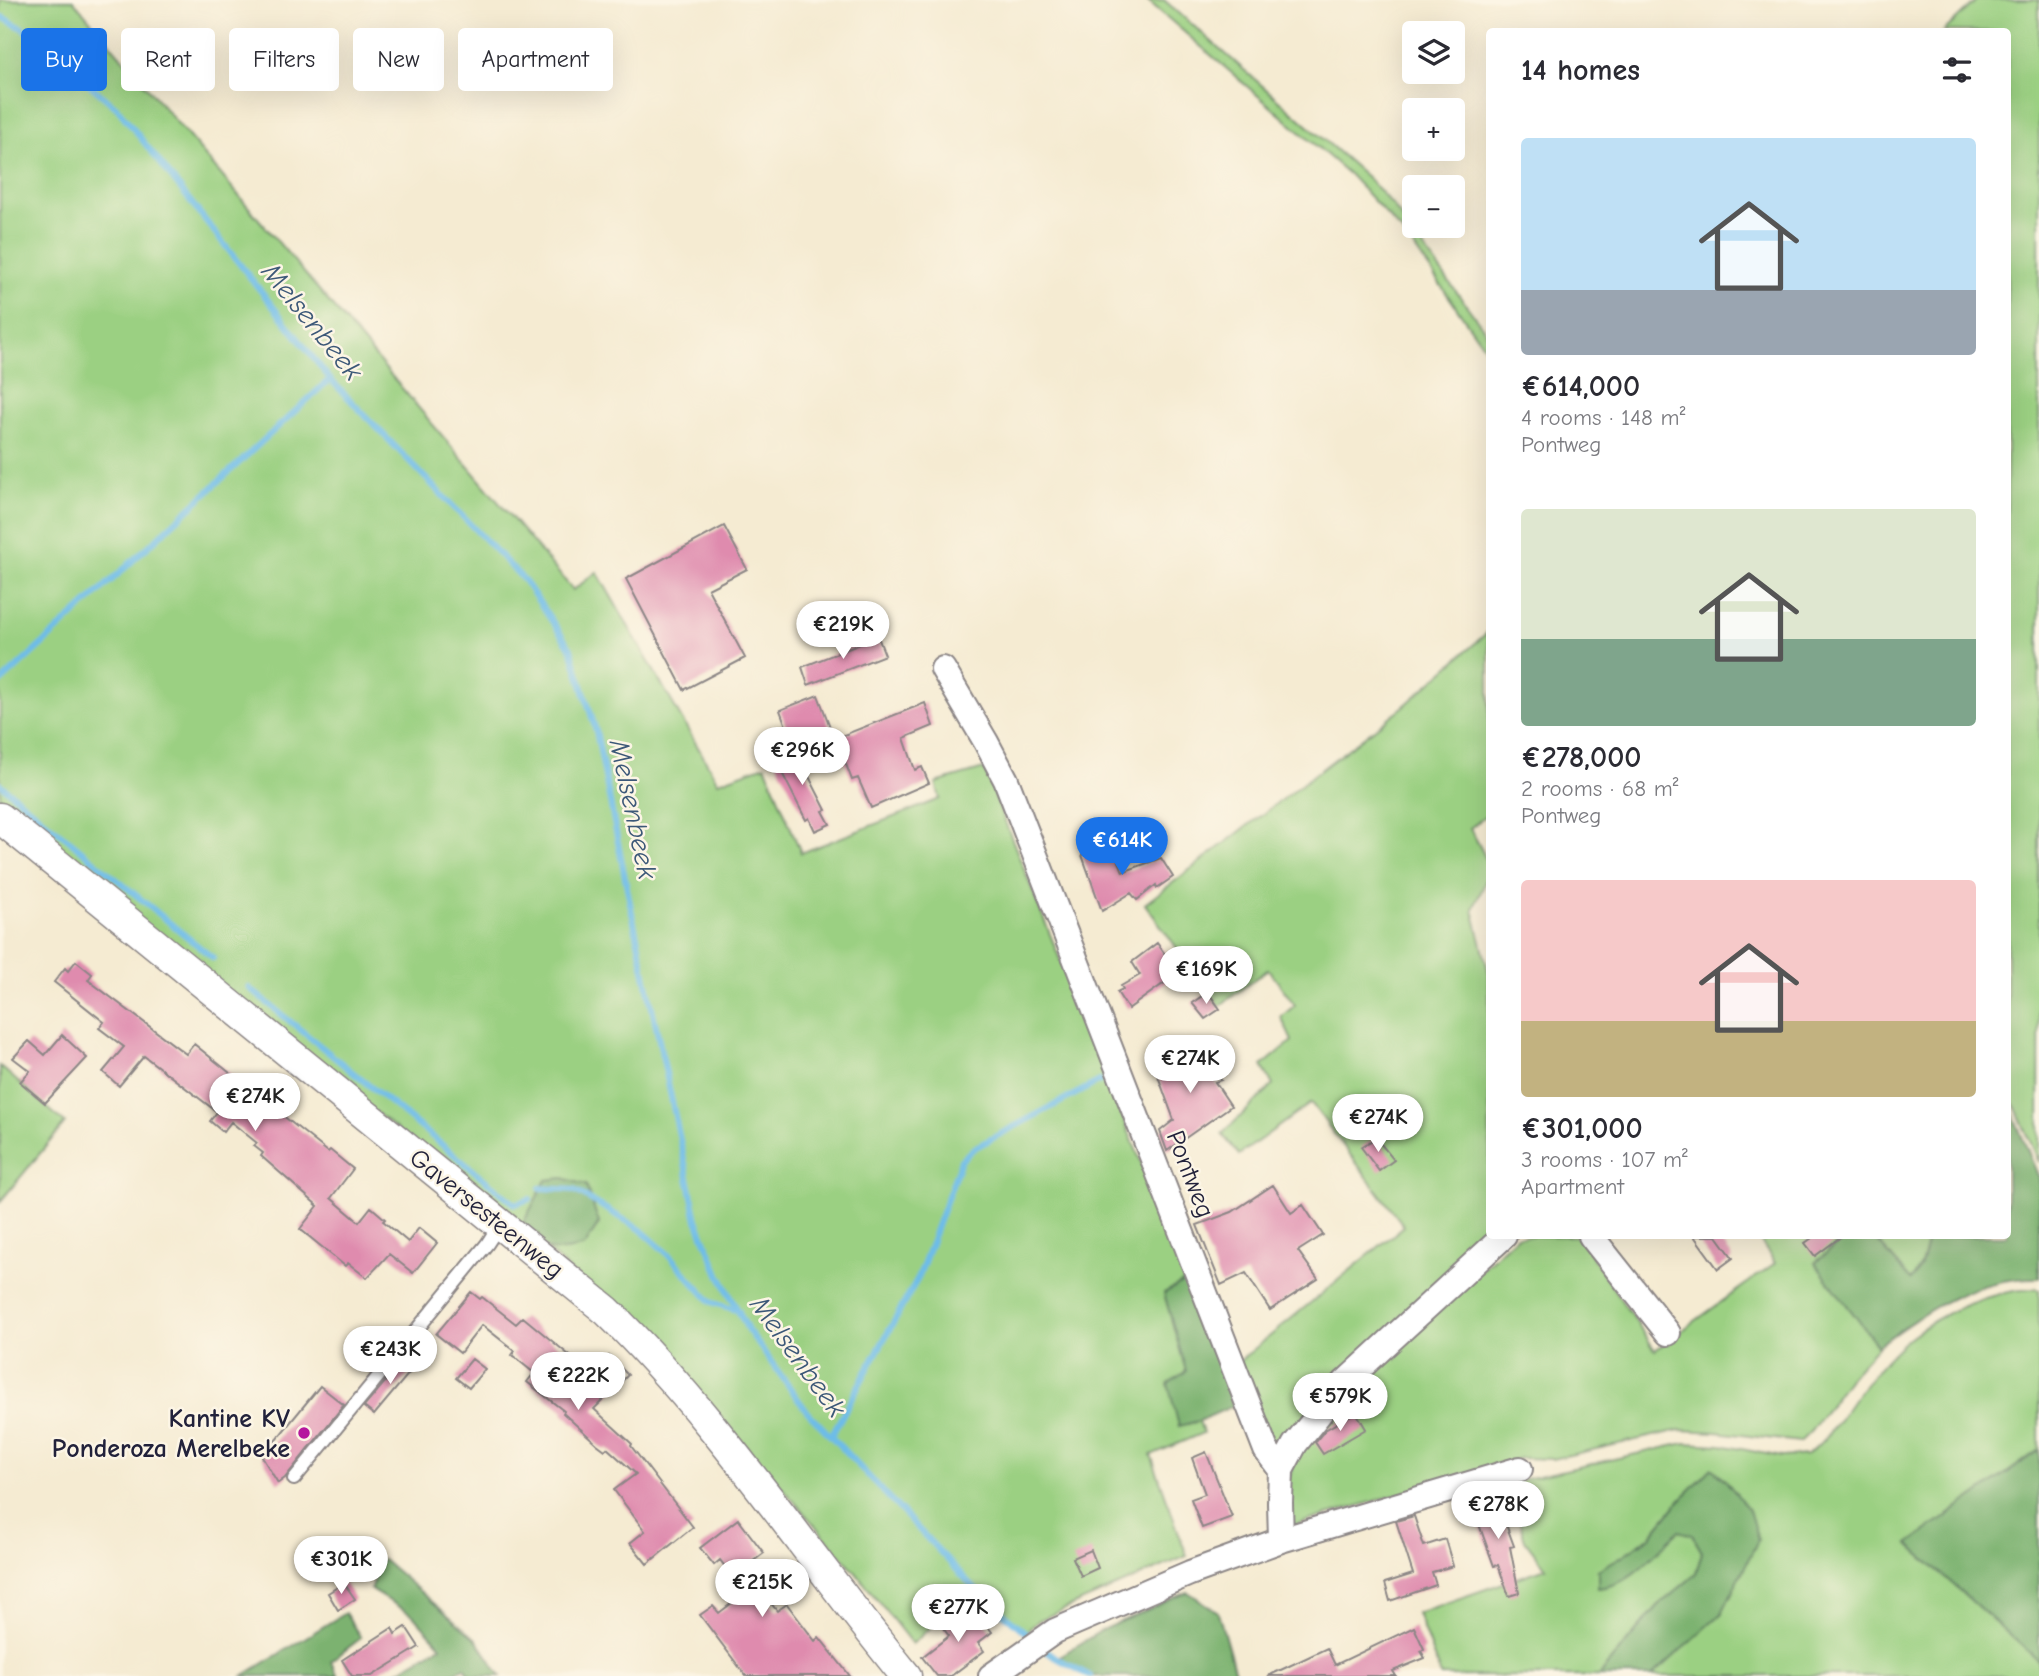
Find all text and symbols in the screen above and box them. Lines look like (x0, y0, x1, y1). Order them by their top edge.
map controls (1402, 21, 1465, 238)
button: layers (1402, 21, 1465, 84)
chip: Buy (21, 28, 107, 91)
chip: Rent (121, 28, 215, 91)
chip: Filters (229, 28, 339, 91)
chip: New (353, 28, 444, 91)
chip: Apartment (458, 28, 613, 91)
icon: filters (1938, 51, 1976, 89)
text: 14 homes (1521, 53, 1640, 88)
button: + (1402, 98, 1465, 161)
button: − (1402, 175, 1465, 238)
icon: home (1686, 183, 1812, 309)
water label: Melsenbeek (255, 256, 370, 387)
text: €614,000 (1521, 369, 1640, 404)
text: 4 rooms · 148 m² (1521, 404, 1685, 431)
text: Pontweg (1521, 431, 1601, 458)
icon: home (1686, 554, 1812, 680)
pin: €219K (794, 602, 892, 661)
text: €219K (812, 610, 874, 637)
pin: €296K (753, 728, 851, 787)
water label: Melsenbeek (602, 736, 663, 882)
text: €296K (770, 736, 834, 763)
text: €278,000 (1521, 740, 1641, 775)
text: 2 rooms · 68 m² (1521, 775, 1679, 802)
text: Pontweg (1521, 802, 1601, 829)
pin: €614K (1073, 818, 1171, 877)
text: €614K (1092, 826, 1152, 853)
icon: home (1686, 925, 1812, 1051)
pin: €169K (1157, 946, 1255, 1006)
text: €169K (1175, 955, 1237, 982)
pin: €274K (1141, 1036, 1239, 1095)
text: €274K (1160, 1044, 1220, 1071)
pin: €274K (206, 1074, 304, 1133)
text: €274K (225, 1082, 285, 1109)
pin: €274K (1329, 1094, 1427, 1154)
text: €274K (1348, 1103, 1408, 1130)
text: €301,000 (1521, 1111, 1643, 1146)
street label: Pontweg (1160, 1127, 1220, 1222)
street label: Gaversesteenweg (403, 1143, 569, 1285)
text: 3 rooms · 107 m² (1521, 1146, 1688, 1173)
text: Apartment (1521, 1173, 1624, 1200)
water label: Melsenbeek (743, 1289, 853, 1424)
pin: €243K (341, 1326, 439, 1386)
text: €243K (359, 1335, 421, 1362)
pin: €222K (529, 1352, 627, 1412)
text: €222K (546, 1361, 610, 1388)
pin: €579K (1291, 1374, 1389, 1433)
text: €579K (1309, 1382, 1371, 1409)
place label: Kantine KV Ponderoza Merelbeke (52, 1404, 290, 1464)
marker: Kantine KV Ponderoza Merelbeke (296, 1425, 312, 1441)
pin: €278K (1449, 1482, 1547, 1541)
text: €278K (1467, 1490, 1529, 1517)
pin: €301K (292, 1536, 390, 1596)
text: €301K (310, 1545, 372, 1572)
pin: €215K (713, 1560, 811, 1619)
text: €215K (731, 1568, 793, 1595)
pin: €277K (909, 1584, 1007, 1644)
text: €277K (928, 1593, 988, 1620)

